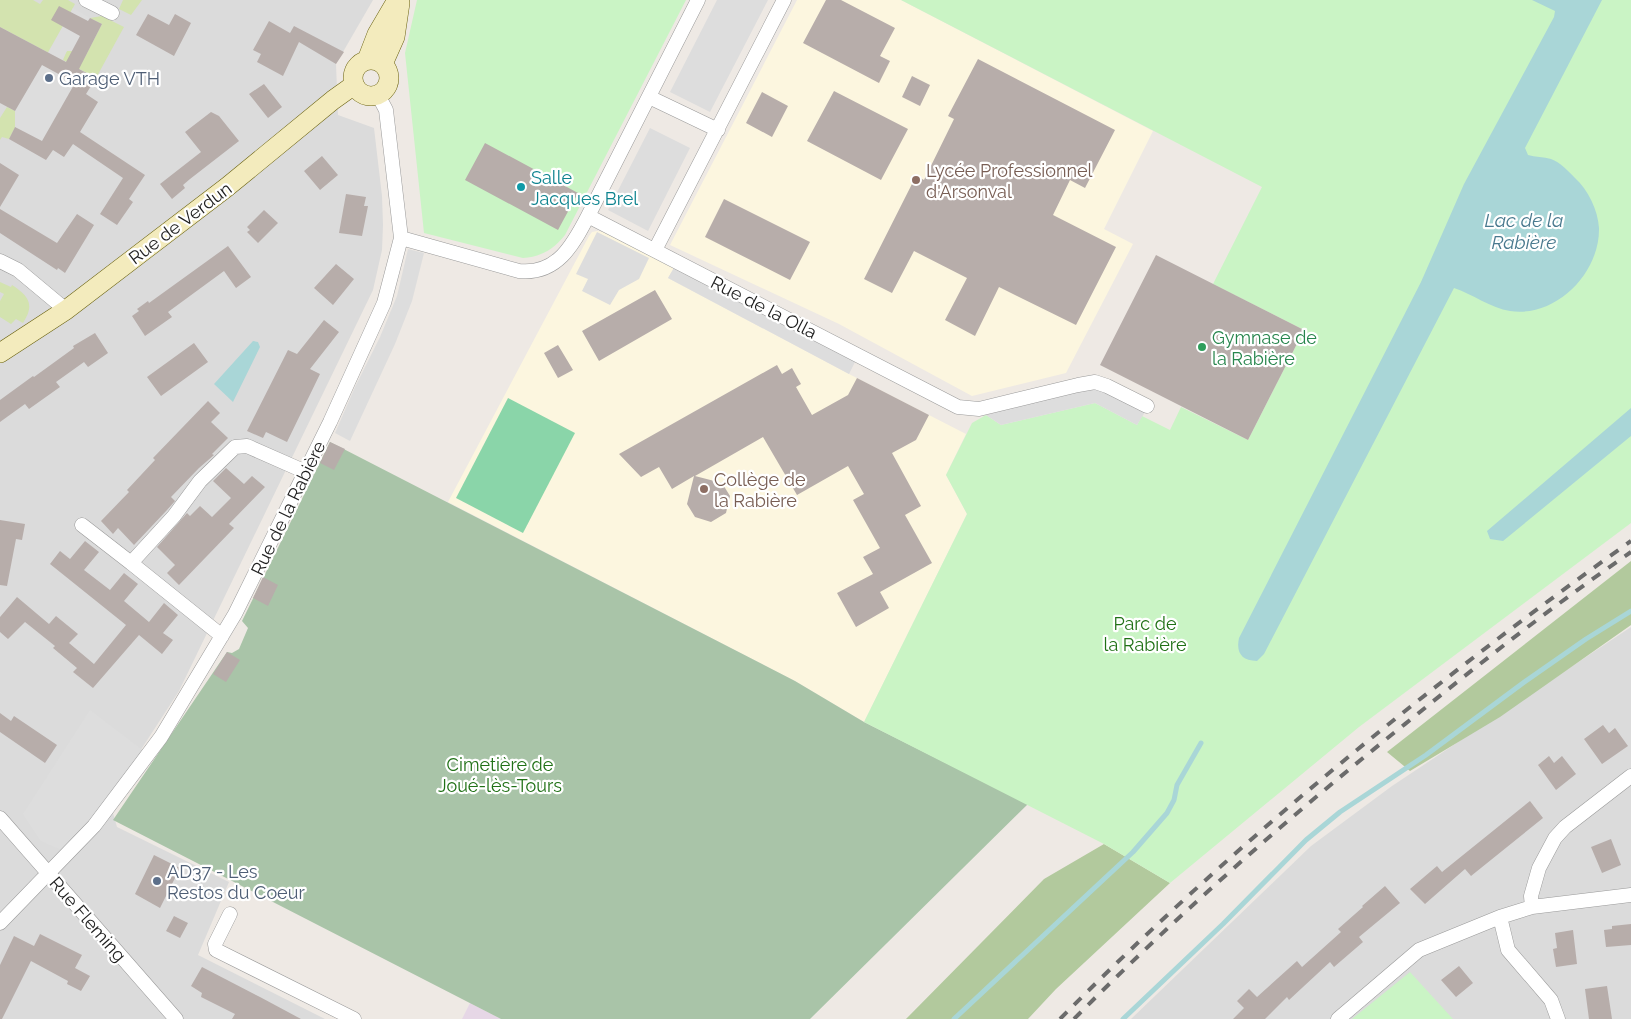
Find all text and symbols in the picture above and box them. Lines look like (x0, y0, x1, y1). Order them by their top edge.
place label: Garage VTH (59, 68, 160, 89)
marker: Garage VTH (43, 72, 55, 84)
place label: Lycée Professionnel d'Arsonval (926, 160, 1093, 202)
place label: Salle Jacques Brel (531, 167, 638, 209)
marker: Lycée Professionnel d'Arsonval (910, 174, 922, 186)
street label: Rue de Verdun (124, 178, 236, 268)
marker: Salle Jacques Brel (515, 181, 527, 193)
water label: Lac de la Rabière (1485, 209, 1563, 253)
street label: Rue de la Olla (707, 271, 821, 343)
place label: Gymnase de la Rabière (1212, 327, 1317, 369)
marker: Gymnase de la Rabière (1196, 341, 1208, 353)
street label: Rue de la Rabière (246, 437, 330, 579)
place label: Collège de la Rabière (714, 469, 806, 511)
marker: Collège de la Rabière (698, 483, 710, 495)
park label: Parc de la Rabière (1104, 613, 1187, 655)
park label: Cimetière de Joué-lès-Tours (438, 754, 562, 796)
place label: AD37 - Les Restos du Coeur (167, 861, 305, 903)
street label: Rue Fleming (45, 872, 131, 966)
marker: AD37 - Les Restos du Coeur (151, 875, 163, 887)

